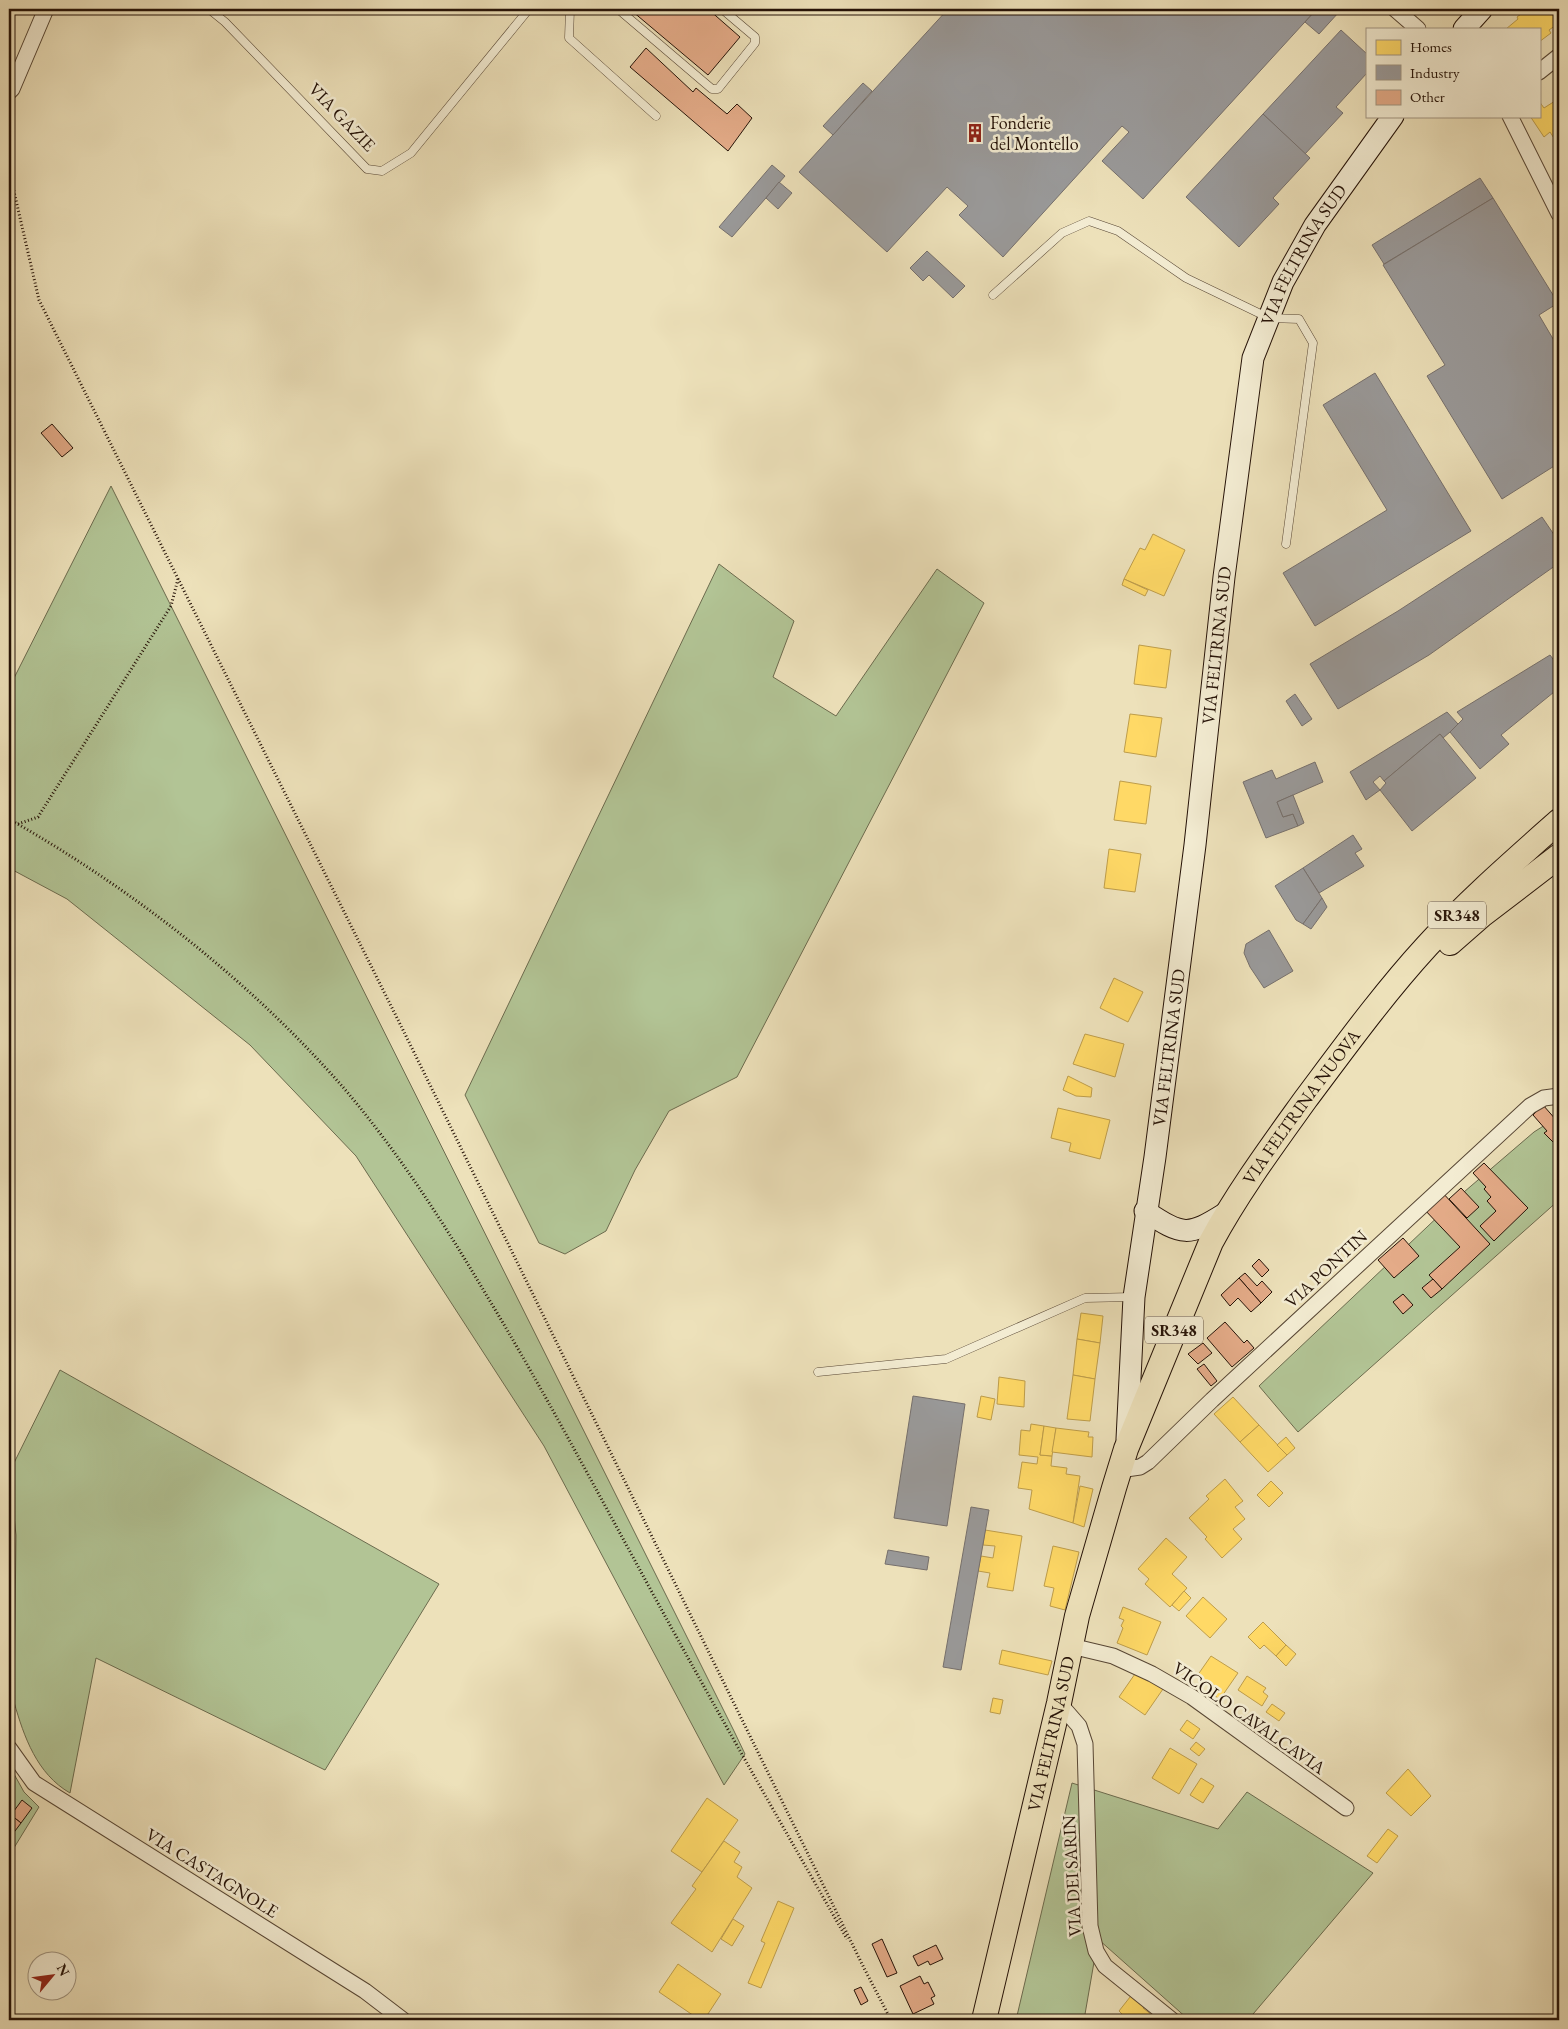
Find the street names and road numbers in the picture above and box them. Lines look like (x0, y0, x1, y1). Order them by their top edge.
street label: VIA GAZIE (304, 77, 381, 156)
street label: VIA FELTRINA SUD (1255, 179, 1352, 329)
street label: VIA FELTRINA SUD (1196, 565, 1236, 726)
road number: SR348 (1428, 902, 1486, 928)
street label: VIA FELTRINA SUD (1147, 967, 1190, 1128)
street label: VIA FELTRINA NUOVA (1237, 1024, 1365, 1189)
street label: VIA PONTIN (1280, 1224, 1372, 1313)
road number: SR348 (1145, 1316, 1203, 1344)
street label: VIA FELTRINA SUD (1022, 1654, 1079, 1814)
street label: VICOLO CAVALCAVIA (1168, 1656, 1331, 1779)
street label: VIA DEI SARIN (1057, 1814, 1086, 1937)
street label: VIA CASTAGNOLE (142, 1823, 283, 1923)

